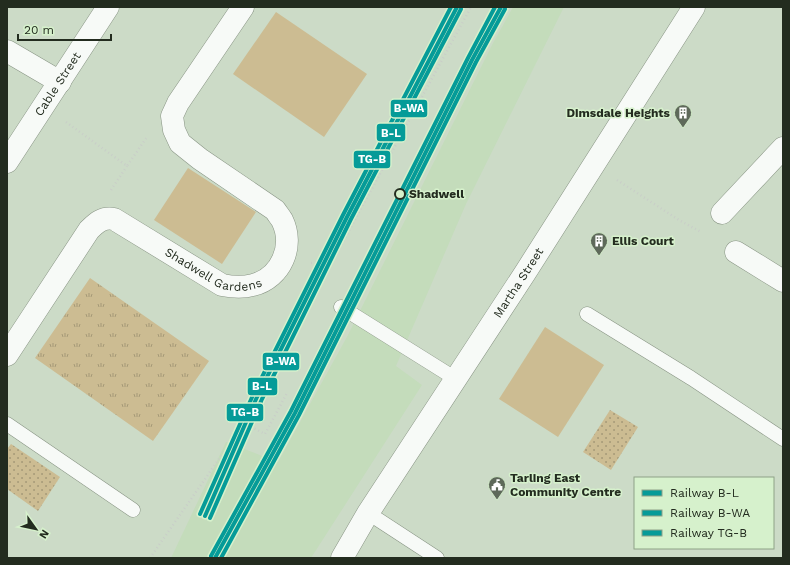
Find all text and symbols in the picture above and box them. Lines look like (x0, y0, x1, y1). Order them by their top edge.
scale bar (18, 16, 111, 42)
text: 20 m (24, 23, 54, 37)
street label: Cable Street (32, 49, 84, 119)
line badge: B-WA (390, 99, 428, 118)
text: B-WA (394, 102, 425, 115)
building icon: Dimsdale Heights (673, 103, 693, 128)
place label: Dimsdale Heights (566, 106, 671, 120)
line badge: B-L (376, 123, 406, 142)
text: B-L (381, 127, 401, 140)
line badge: TG-B (353, 150, 391, 169)
text: TG-B (358, 153, 387, 166)
place label: Shadwell (409, 187, 464, 201)
marker: Shadwell (394, 188, 406, 200)
building icon: Ellis Court (589, 231, 609, 256)
place label: Ellis Court (612, 234, 675, 248)
street label: Shadwell Gardens (162, 245, 264, 294)
street label: Martha Street (491, 245, 546, 320)
line badge: B-WA (262, 352, 300, 371)
text: B-WA (266, 355, 297, 368)
line badge: B-L (247, 377, 278, 396)
text: B-L (252, 380, 272, 393)
line badge: TG-B (226, 403, 264, 422)
text: TG-B (231, 406, 260, 419)
place label: Tarling East Community Centre (510, 471, 621, 499)
public building icon: Tarling East Community Centre (487, 475, 507, 500)
legend (634, 477, 774, 549)
text: Railway B-L (670, 486, 739, 500)
text: Railway B-WA (670, 506, 750, 520)
north arrow (16, 509, 56, 549)
text: Railway TG-B (670, 526, 747, 540)
text: N (36, 527, 52, 541)

